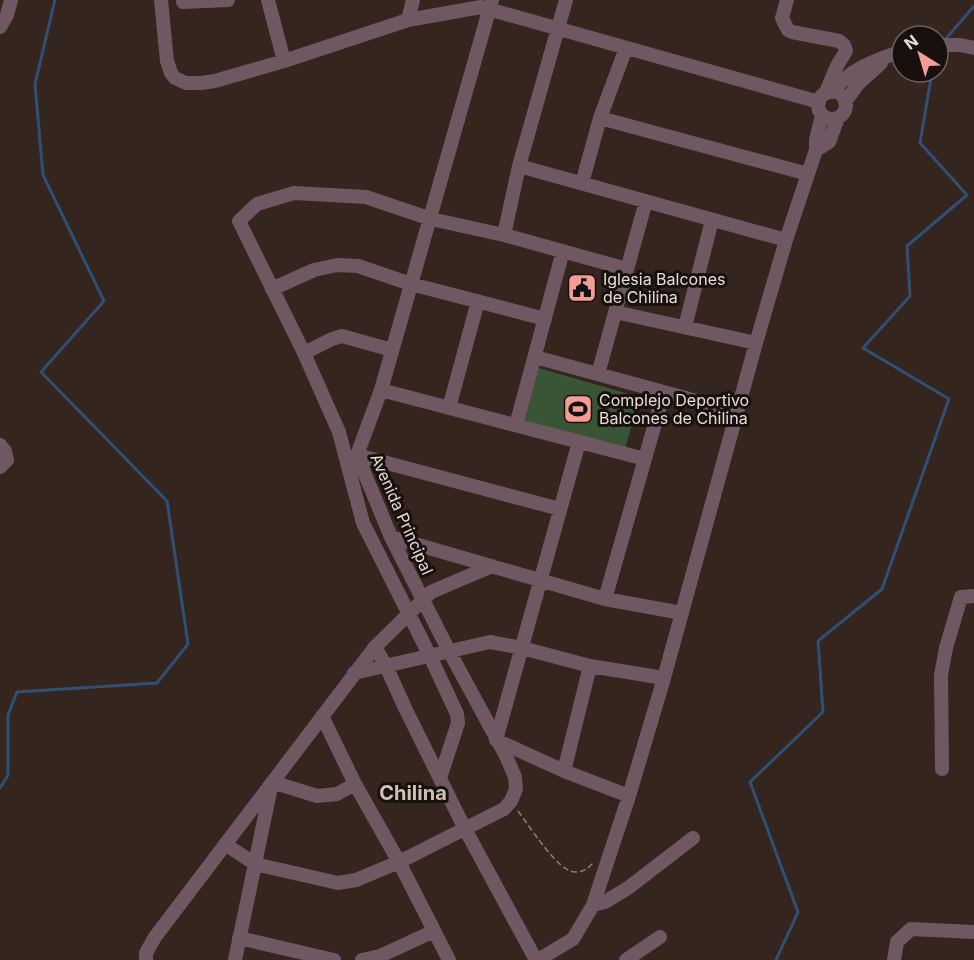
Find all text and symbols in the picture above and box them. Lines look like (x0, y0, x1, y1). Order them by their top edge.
north arrow (890, 24, 950, 84)
text: N (900, 30, 922, 54)
place label: Iglesia Balcones de Chilina (603, 269, 725, 307)
public building icon: Iglesia Balcones de Chilina (566, 272, 598, 304)
place label: Complejo Deportivo Balcones de Chilina (599, 390, 749, 428)
sports icon: Complejo Deportivo Balcones de Chilina (562, 393, 594, 425)
street label: Avenida Principal (366, 450, 438, 578)
district label: Chilina (379, 781, 447, 805)

